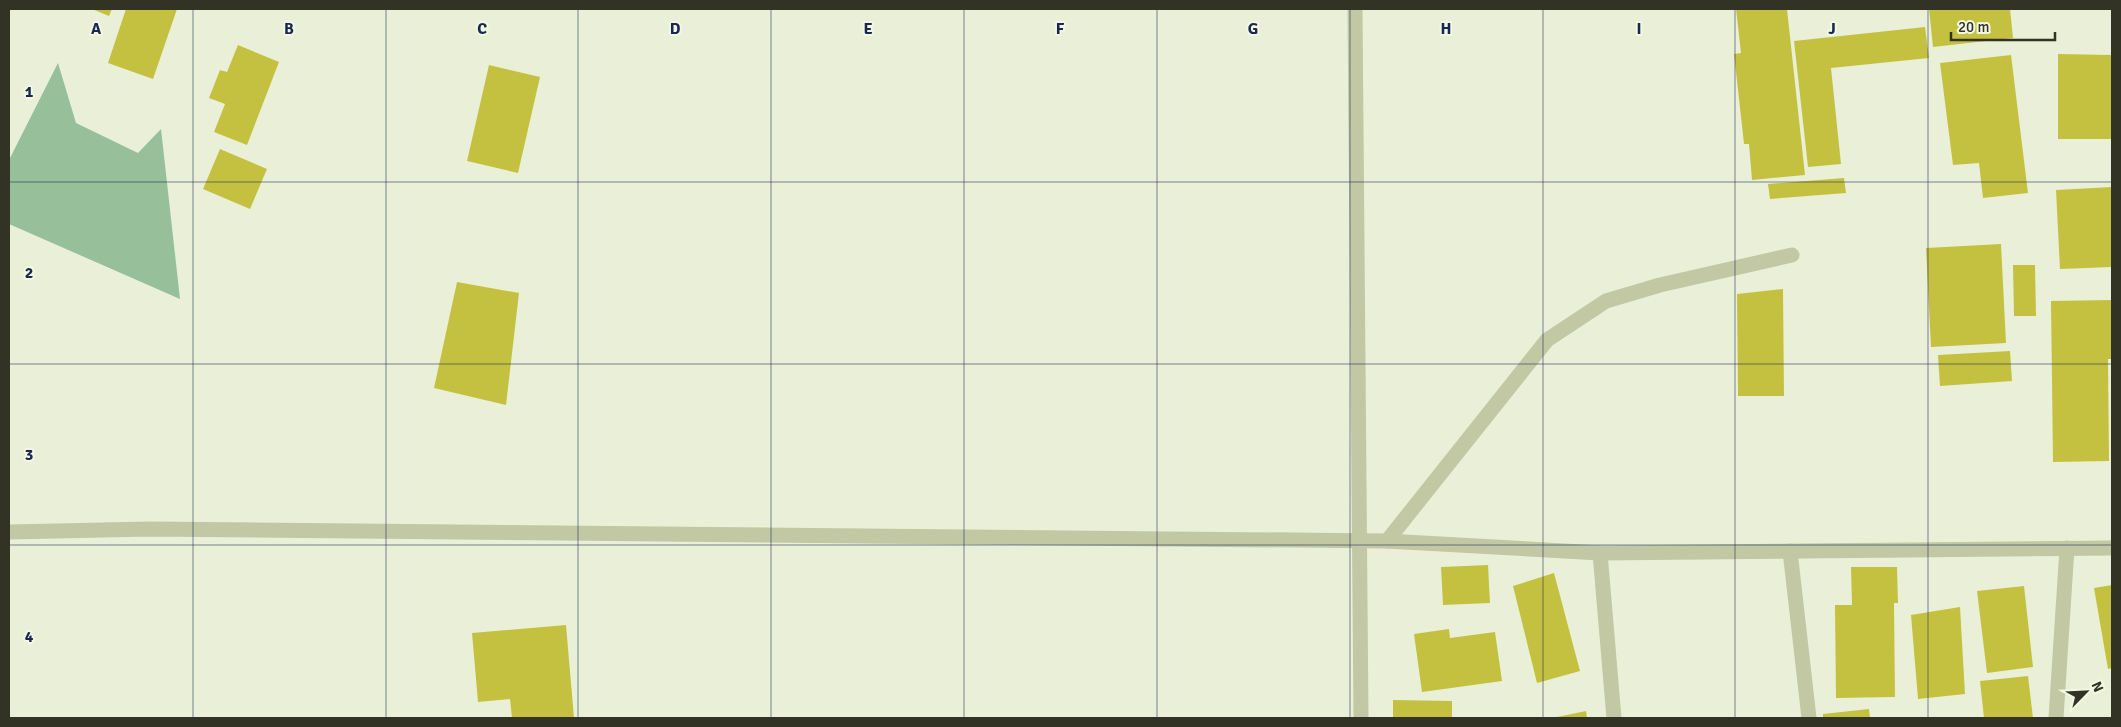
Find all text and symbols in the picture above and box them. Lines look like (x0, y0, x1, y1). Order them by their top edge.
scale bar (1951, 10, 2055, 42)
text: 20 m (1958, 18, 1989, 36)
text: A (91, 19, 102, 39)
text: B (284, 19, 294, 39)
text: C (477, 19, 487, 39)
text: D (670, 19, 681, 39)
text: E (863, 19, 873, 39)
text: F (1056, 19, 1065, 39)
text: G (1248, 19, 1258, 39)
text: H (1441, 19, 1451, 39)
text: I (1636, 19, 1642, 39)
text: J (1828, 19, 1836, 39)
text: 1 (25, 82, 34, 102)
text: 2 (25, 263, 33, 283)
text: 3 (25, 445, 33, 465)
text: 4 (25, 627, 34, 647)
north arrow (2061, 667, 2111, 717)
text: N (2088, 679, 2107, 695)

